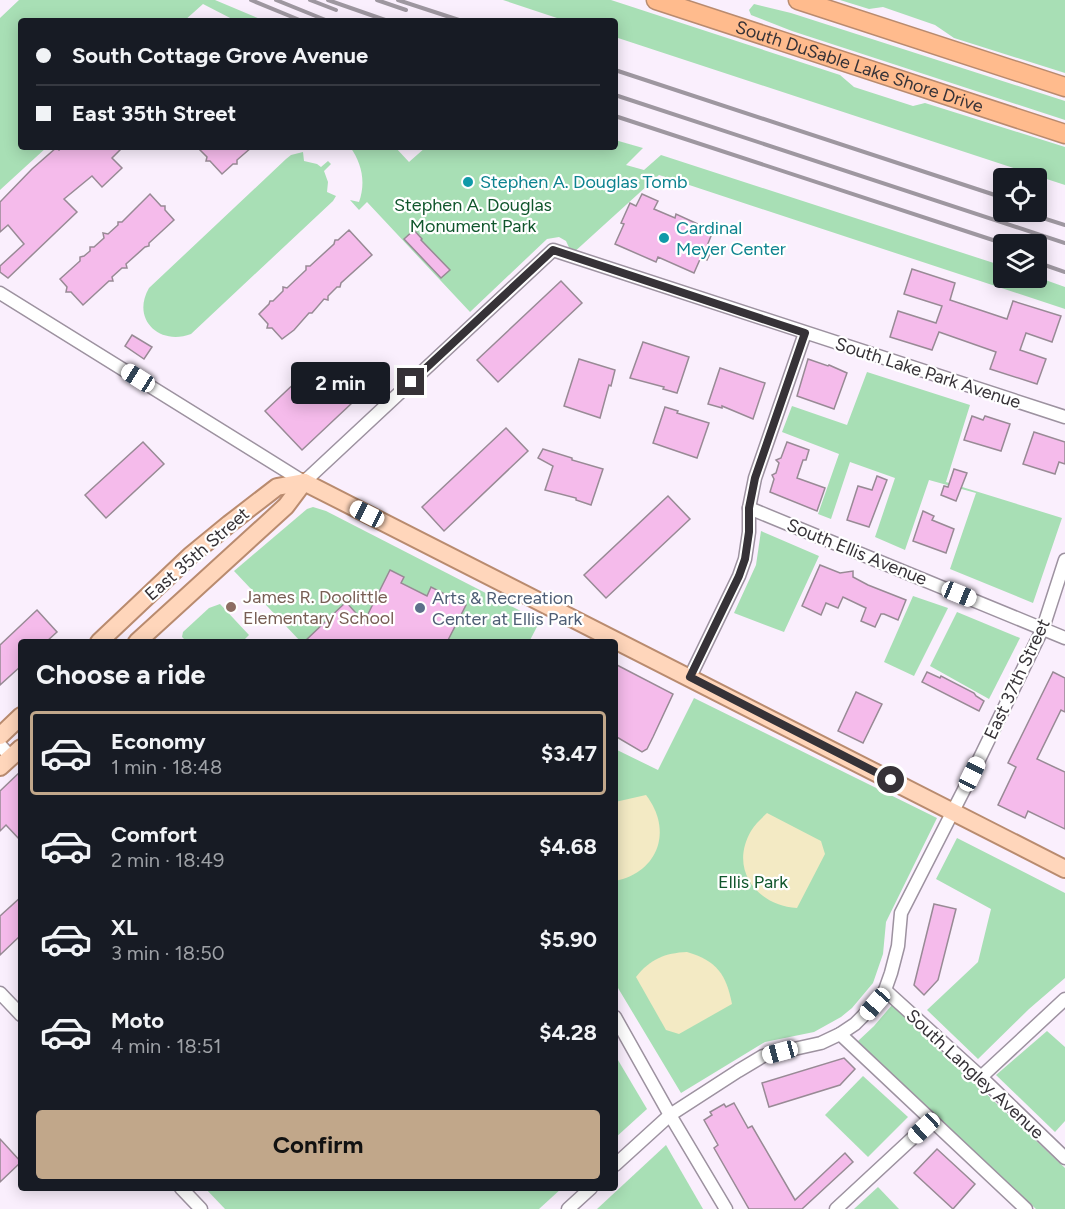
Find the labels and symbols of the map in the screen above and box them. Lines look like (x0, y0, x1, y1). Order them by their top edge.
street label: South DuSable Lake Shore Drive (733, 16, 986, 118)
place label: Stephen A. Douglas Tomb (480, 171, 688, 193)
marker: Stephen A. Douglas Tomb (461, 175, 475, 189)
park label: Stephen A. Douglas Monument Park (394, 194, 552, 237)
place label: Cardinal Meyer Center (676, 217, 786, 260)
marker: Cardinal Meyer Center (657, 231, 671, 245)
street label: South Lake Park Avenue (832, 333, 1024, 413)
car (118, 361, 158, 395)
callout: 2 min (291, 361, 390, 403)
route end (397, 368, 424, 395)
car (347, 498, 387, 530)
street label: East 35th Street (140, 502, 254, 605)
street label: South Ellis Avenue (784, 514, 930, 590)
car (939, 579, 979, 609)
place label: James R. Doolittle Elementary School (243, 586, 394, 629)
place label: Arts & Recreation Center at Ellis Park (432, 587, 582, 630)
marker: James R. Doolittle Elementary School (224, 600, 238, 614)
marker: Arts & Recreation Center at Ellis Park (413, 601, 427, 615)
street label: East 37th Street (979, 615, 1055, 743)
car (956, 754, 988, 794)
route start (877, 766, 904, 793)
park label: Ellis Park (718, 871, 788, 893)
car (856, 985, 894, 1023)
street label: South Langley Avenue (902, 1004, 1049, 1144)
car (760, 1039, 800, 1065)
car (905, 1109, 943, 1147)

